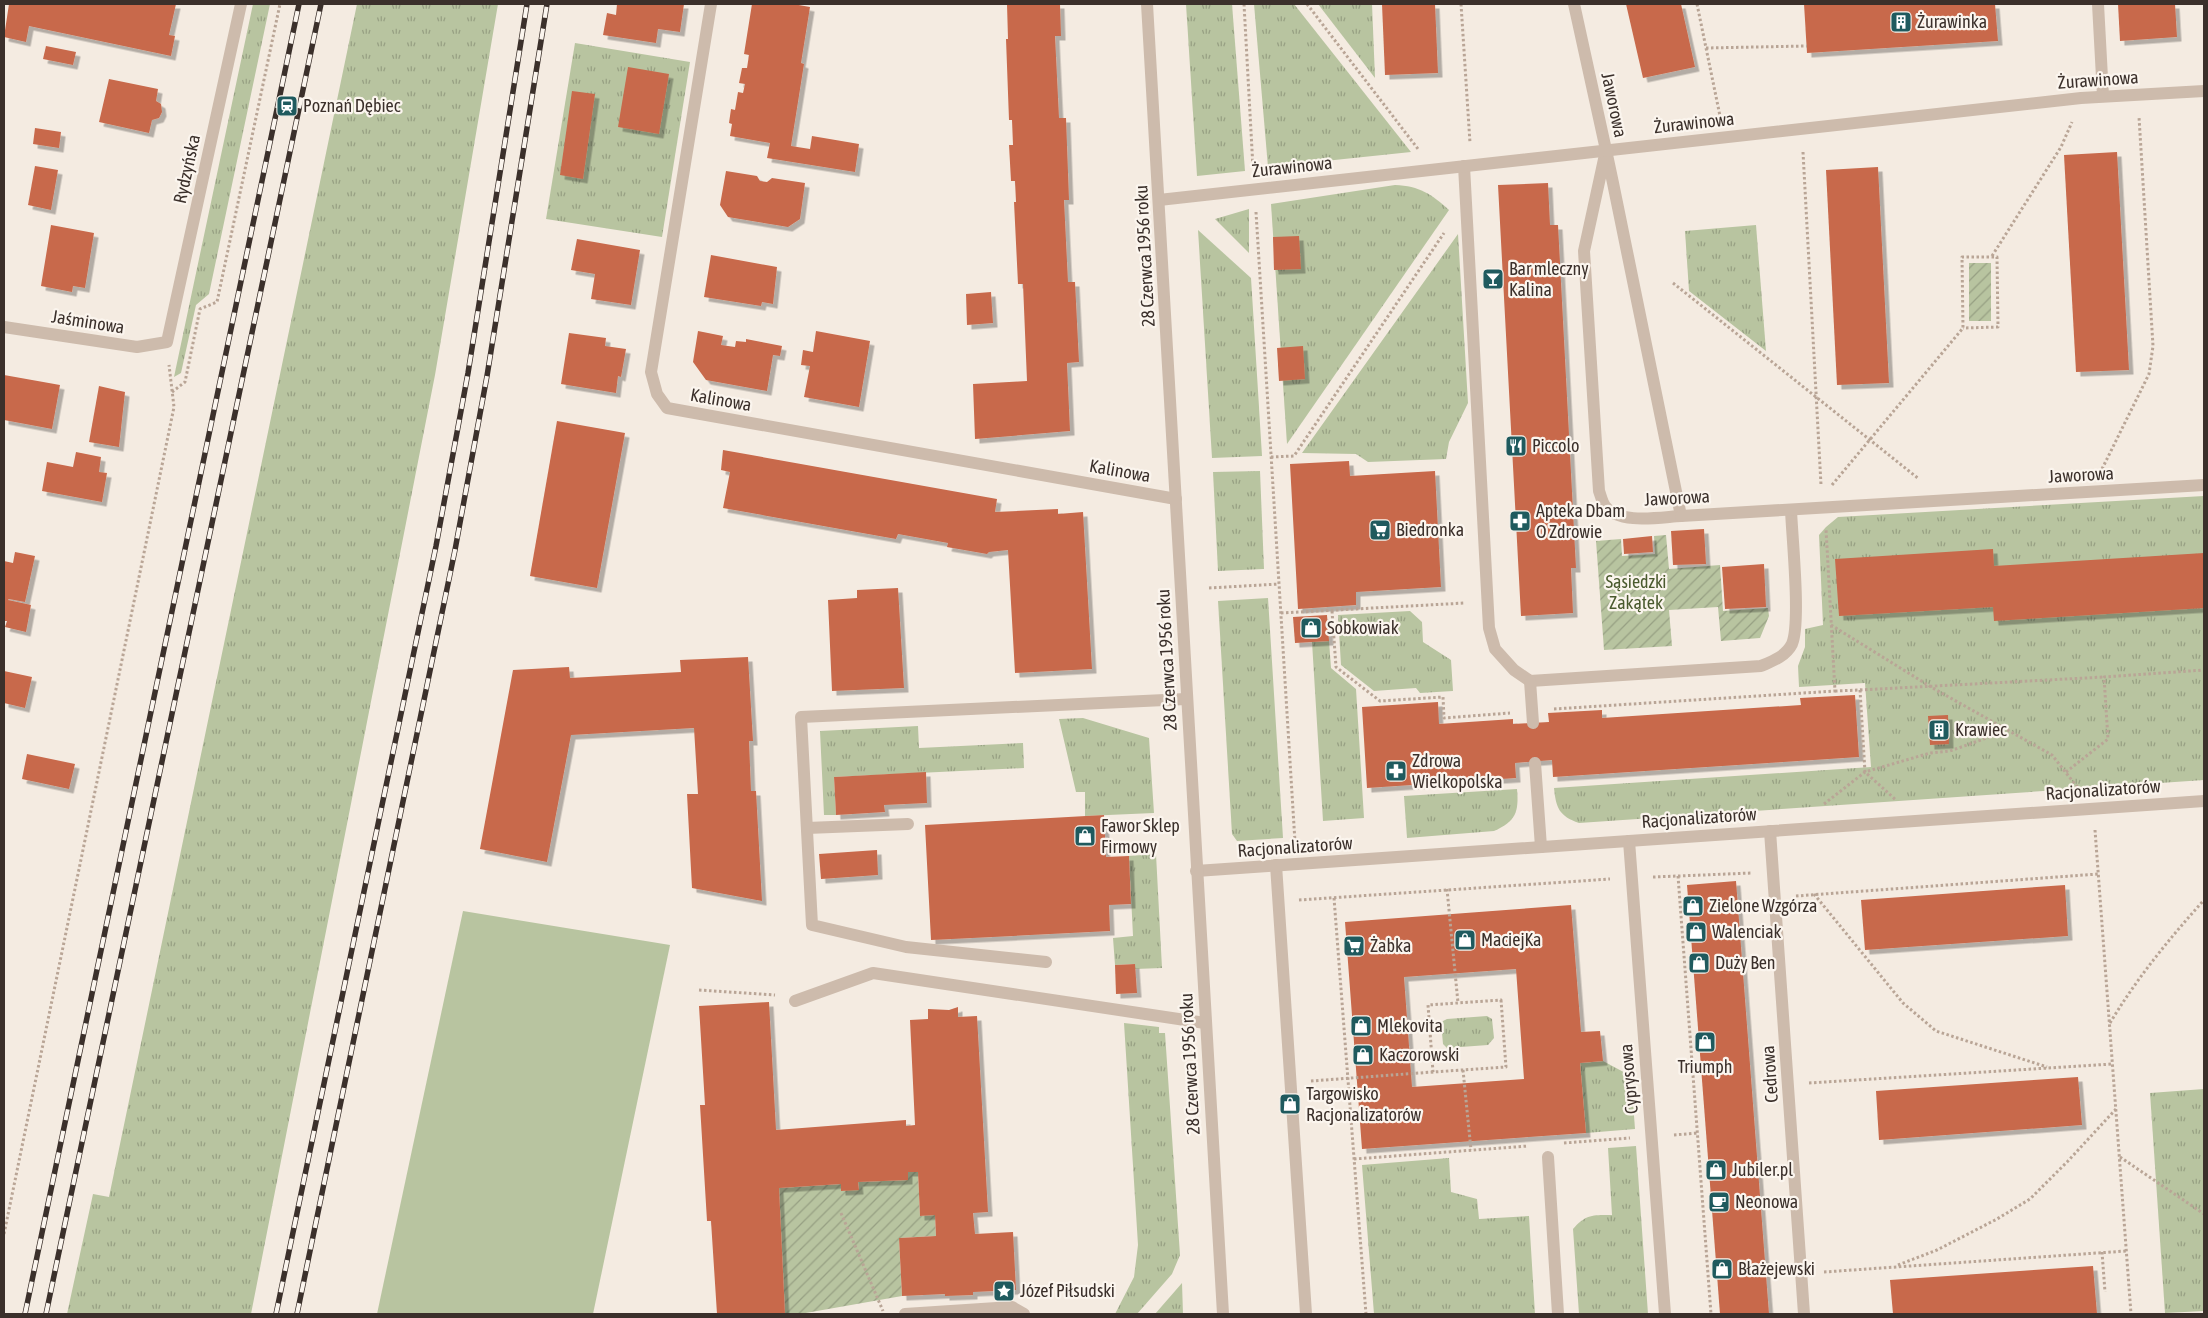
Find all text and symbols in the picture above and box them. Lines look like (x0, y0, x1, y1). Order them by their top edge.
building icon: Żurawinka (1889, 10, 1913, 34)
place label: Żurawinka (1917, 11, 1987, 32)
street label: Żurawinowa (2057, 66, 2139, 93)
street label: Jaworowa (1597, 71, 1632, 139)
station icon: Poznań Dębiec (275, 94, 299, 118)
place label: Poznań Dębiec (303, 95, 401, 116)
street label: Żurawinowa (1653, 108, 1735, 137)
street label: Rydzyńska (169, 132, 204, 205)
street label: Żurawinowa (1251, 152, 1333, 181)
street label: 28 Czerwca 1956 roku (1130, 185, 1159, 327)
place label: Bar mleczny Kalina (1509, 258, 1589, 300)
bar icon: Bar mleczny Kalina (1481, 267, 1505, 291)
street label: Jaśminowa (50, 305, 126, 338)
street label: Kalinowa (689, 384, 753, 415)
restaurant icon: Piccolo (1504, 434, 1528, 458)
place label: Piccolo (1532, 435, 1579, 456)
street label: Kalinowa (1088, 455, 1152, 486)
street label: Jaworowa (2048, 462, 2114, 487)
street label: Jaworowa (1644, 485, 1710, 510)
place label: Apteka Dbam O Zdrowie (1536, 500, 1625, 542)
pharmacy icon: Apteka Dbam O Zdrowie (1508, 509, 1532, 533)
supermarket icon: Biedronka (1368, 518, 1392, 542)
place label: Biedronka (1396, 519, 1464, 540)
park label: Sąsiedzki Zakątek (1605, 571, 1667, 613)
street label: 28 Czerwca 1956 roku (1152, 589, 1181, 731)
shop icon: Sobkowiak (1299, 616, 1323, 640)
place label: Sobkowiak (1327, 617, 1399, 638)
building icon: Krawiec (1927, 718, 1951, 742)
place label: Krawiec (1955, 719, 2007, 740)
place label: Zdrowa Wielkopolska (1412, 750, 1503, 792)
pharmacy icon: Zdrowa Wielkopolska (1384, 759, 1408, 783)
street label: Racjonalizatorów (2045, 775, 2161, 804)
street label: Racjonalizatorów (1641, 803, 1757, 832)
place label: Fawor Sklep Firmowy (1101, 815, 1180, 857)
shop icon: Fawor Sklep Firmowy (1073, 824, 1097, 848)
street label: Racjonalizatorów (1237, 832, 1353, 861)
shop icon: Zielone Wzgórza (1681, 894, 1705, 918)
place label: Zielone Wzgórza (1709, 895, 1817, 916)
shop icon: Walenciak (1684, 920, 1708, 944)
place label: Walenciak (1712, 921, 1782, 942)
shop icon: MaciejKa (1453, 928, 1477, 952)
place label: MaciejKa (1481, 929, 1541, 950)
supermarket icon: Żabka (1342, 934, 1366, 958)
place label: Żabka (1370, 935, 1411, 956)
shop icon: Duży Ben (1687, 951, 1711, 975)
place label: Duży Ben (1715, 952, 1776, 973)
street label: 28 Czerwca 1956 roku (1175, 993, 1204, 1135)
shop icon: Mlekovita (1349, 1014, 1373, 1038)
place label: Mlekovita (1377, 1015, 1443, 1036)
shop icon: Triumph (1693, 1030, 1717, 1054)
shop icon: Kaczorowski (1351, 1043, 1375, 1067)
street label: Cyprysowa (1615, 1043, 1642, 1115)
place label: Kaczorowski (1379, 1044, 1459, 1065)
street label: Cedrowa (1757, 1045, 1782, 1103)
place label: Triumph (1677, 1056, 1733, 1077)
place label: Targowisko Racjonalizatorów (1306, 1083, 1422, 1125)
shop icon: Targowisko Racjonalizatorów (1278, 1092, 1302, 1116)
shop icon: Jubiler.pl (1704, 1158, 1728, 1182)
place label: Jubiler.pl (1732, 1159, 1793, 1180)
cafe icon: Neonowa (1707, 1190, 1731, 1214)
place label: Neonowa (1735, 1191, 1798, 1212)
shop icon: Błażejewski (1710, 1257, 1734, 1281)
place label: Błażejewski (1738, 1258, 1815, 1279)
place icon: Józef Piłsudski (992, 1279, 1016, 1303)
place label: Józef Piłsudski (1020, 1280, 1115, 1301)

